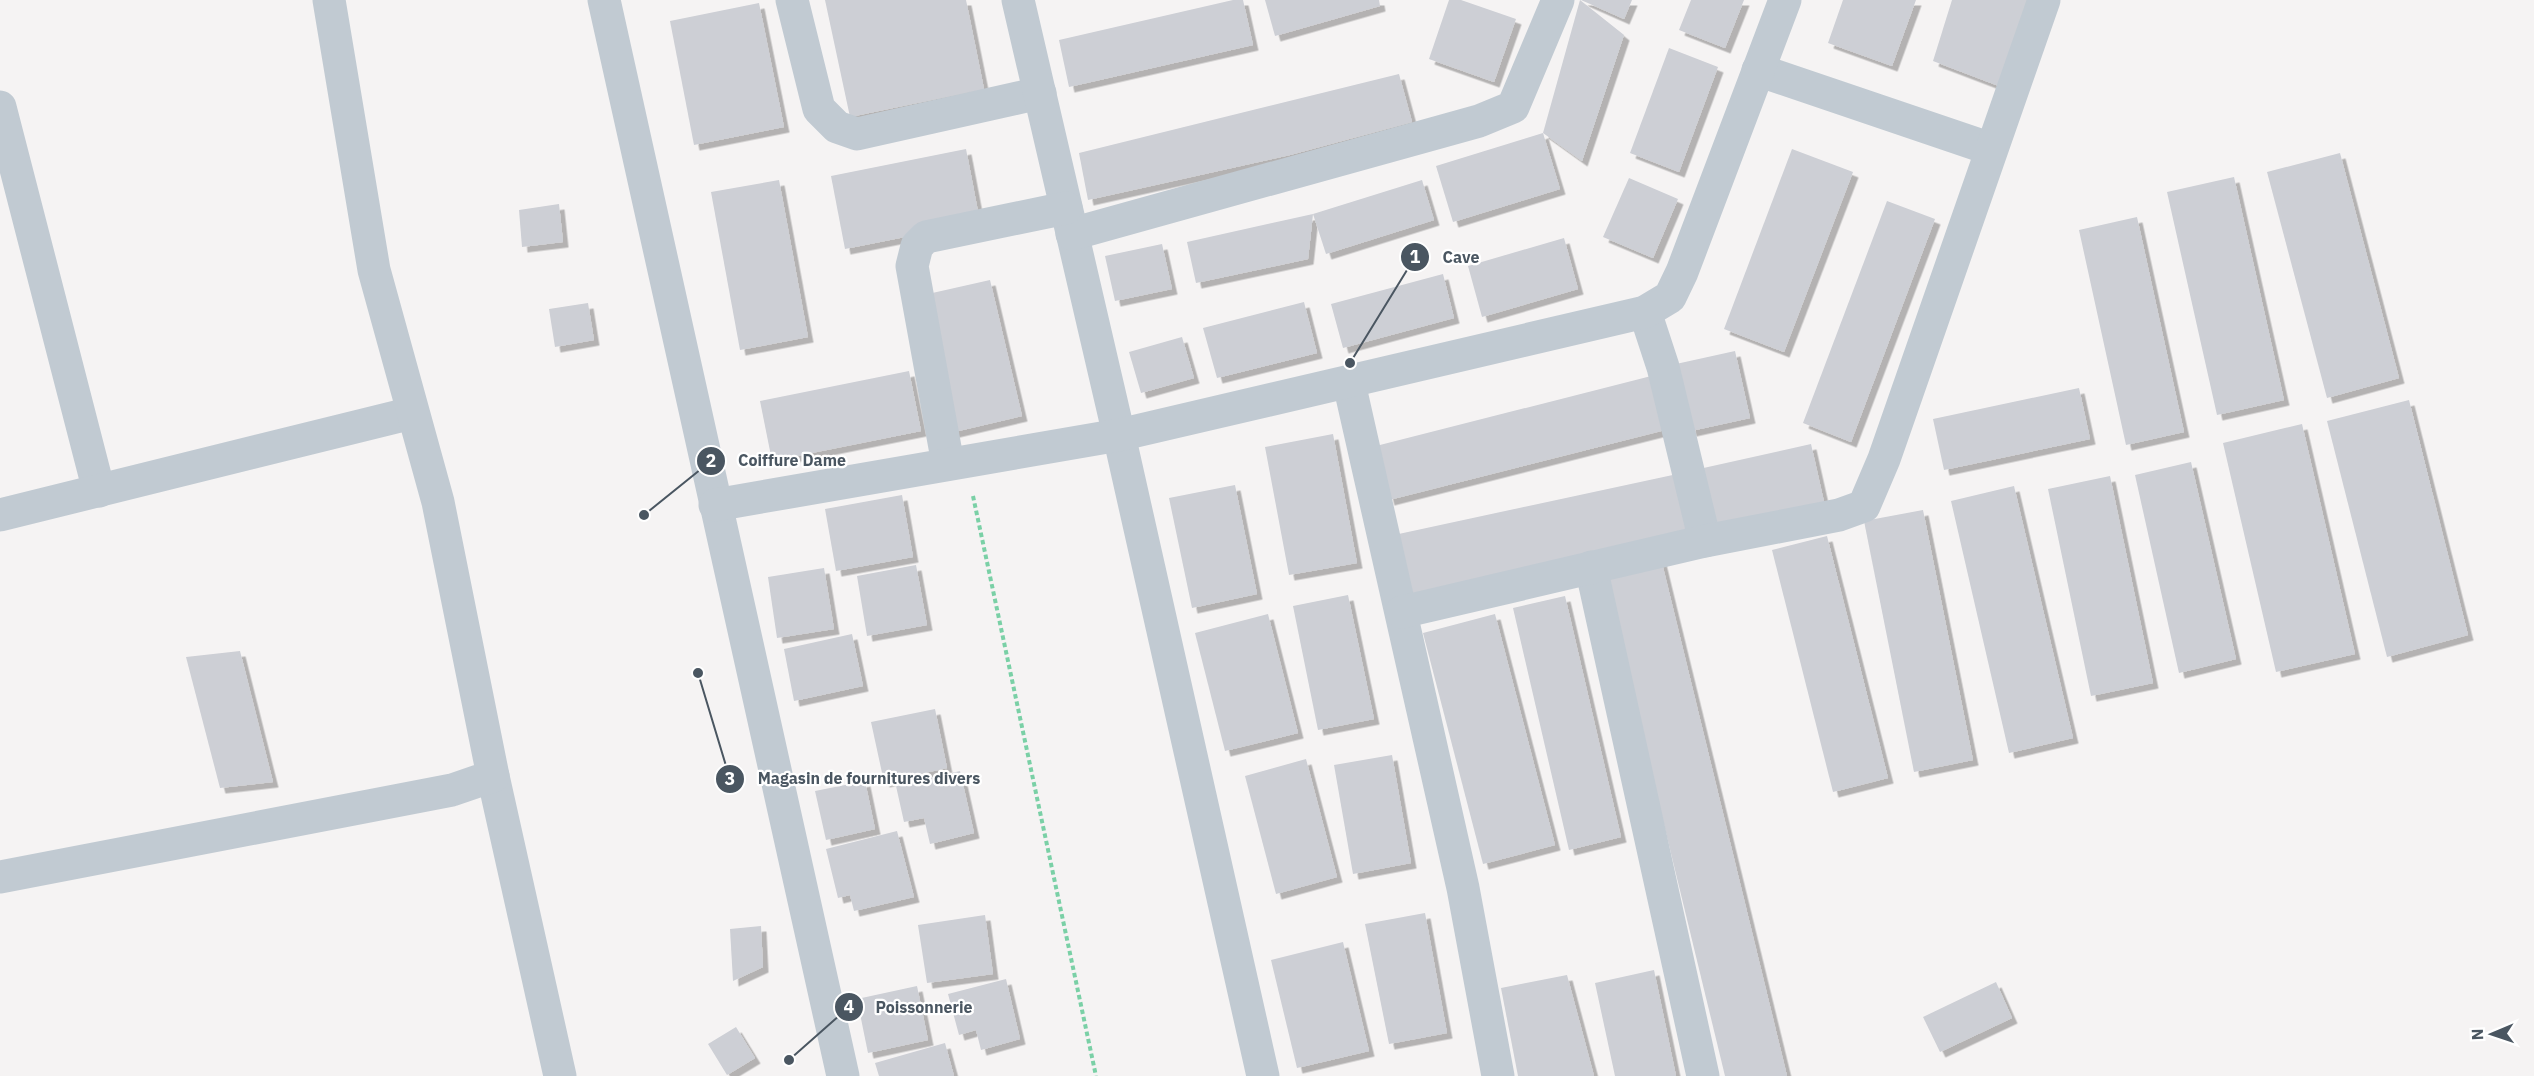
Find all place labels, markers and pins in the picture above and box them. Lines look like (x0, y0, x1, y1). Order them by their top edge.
callout: Cave (1400, 240, 1491, 274)
callout: Coiffure Dame (696, 444, 858, 478)
callout: Magasin de fournitures divers (715, 762, 992, 796)
callout: Poissonnerie (834, 990, 984, 1024)

